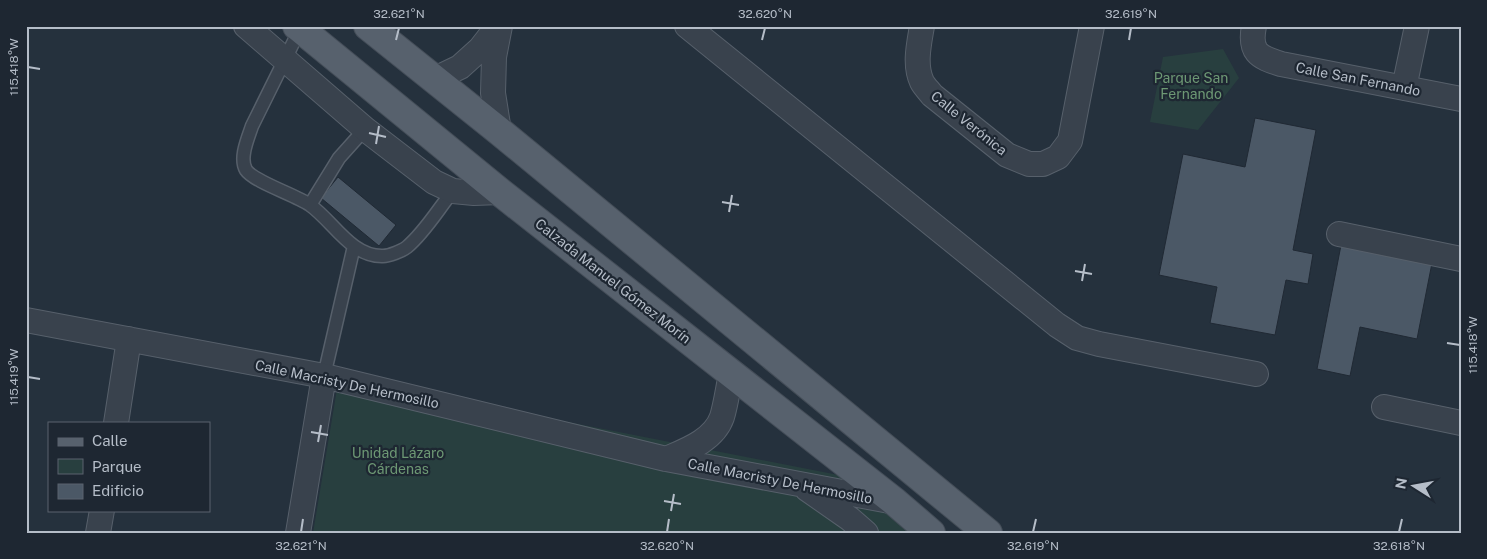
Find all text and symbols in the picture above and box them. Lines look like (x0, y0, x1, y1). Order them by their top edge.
text: 32.621°N (373, 7, 425, 21)
text: 32.620°N (738, 7, 792, 21)
text: 32.619°N (1105, 7, 1157, 21)
text: 115.418°W (7, 38, 21, 96)
street label: Calle San Fernando (1294, 59, 1422, 99)
park label: Parque San Fernando (1154, 70, 1228, 102)
street label: Calle Verónica (928, 88, 1010, 158)
street label: Calzada Manuel Gómez Morín (532, 215, 694, 347)
text: 115.418°W (1466, 316, 1480, 374)
text: 115.419°W (7, 348, 21, 406)
street label: Calle Macristy De Hermosillo (254, 357, 441, 411)
legend (48, 422, 210, 512)
text: Calle (92, 432, 128, 449)
park label: Unidad Lázaro Cárdenas (352, 445, 444, 477)
street label: Calle Macristy De Hermosillo (686, 455, 874, 507)
text: Parque (92, 458, 142, 475)
north arrow (1390, 462, 1440, 512)
text: N (1392, 477, 1410, 490)
text: Edificio (92, 482, 144, 499)
text: 32.621°N (275, 539, 327, 553)
text: 32.620°N (640, 539, 694, 553)
text: 32.619°N (1007, 539, 1059, 553)
text: 32.618°N (1373, 539, 1425, 553)

